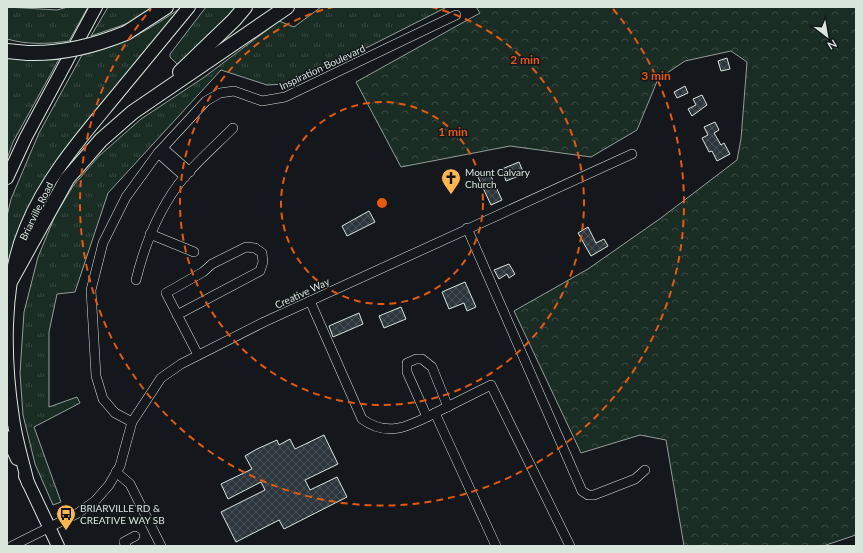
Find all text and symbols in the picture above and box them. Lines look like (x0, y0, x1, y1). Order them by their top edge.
north arrow (807, 16, 847, 56)
text: N (825, 37, 839, 53)
street label: Inspiration Boulevard (277, 42, 367, 92)
text: 2 min (510, 52, 540, 67)
text: 3 min (641, 68, 671, 83)
text: 1 min (438, 124, 468, 139)
place label: Mount Calvary Church (465, 166, 531, 190)
church icon: Mount Calvary Church (440, 167, 462, 195)
street label: Briarville Road (17, 180, 55, 242)
centre of rings (375, 196, 389, 210)
street label: Creative Way (273, 275, 332, 311)
place label: BRIARVILLE RD & CREATIVE WAY SB (80, 502, 165, 526)
bus stop icon: BRIARVILLE RD & CREATIVE WAY SB (55, 503, 77, 531)

